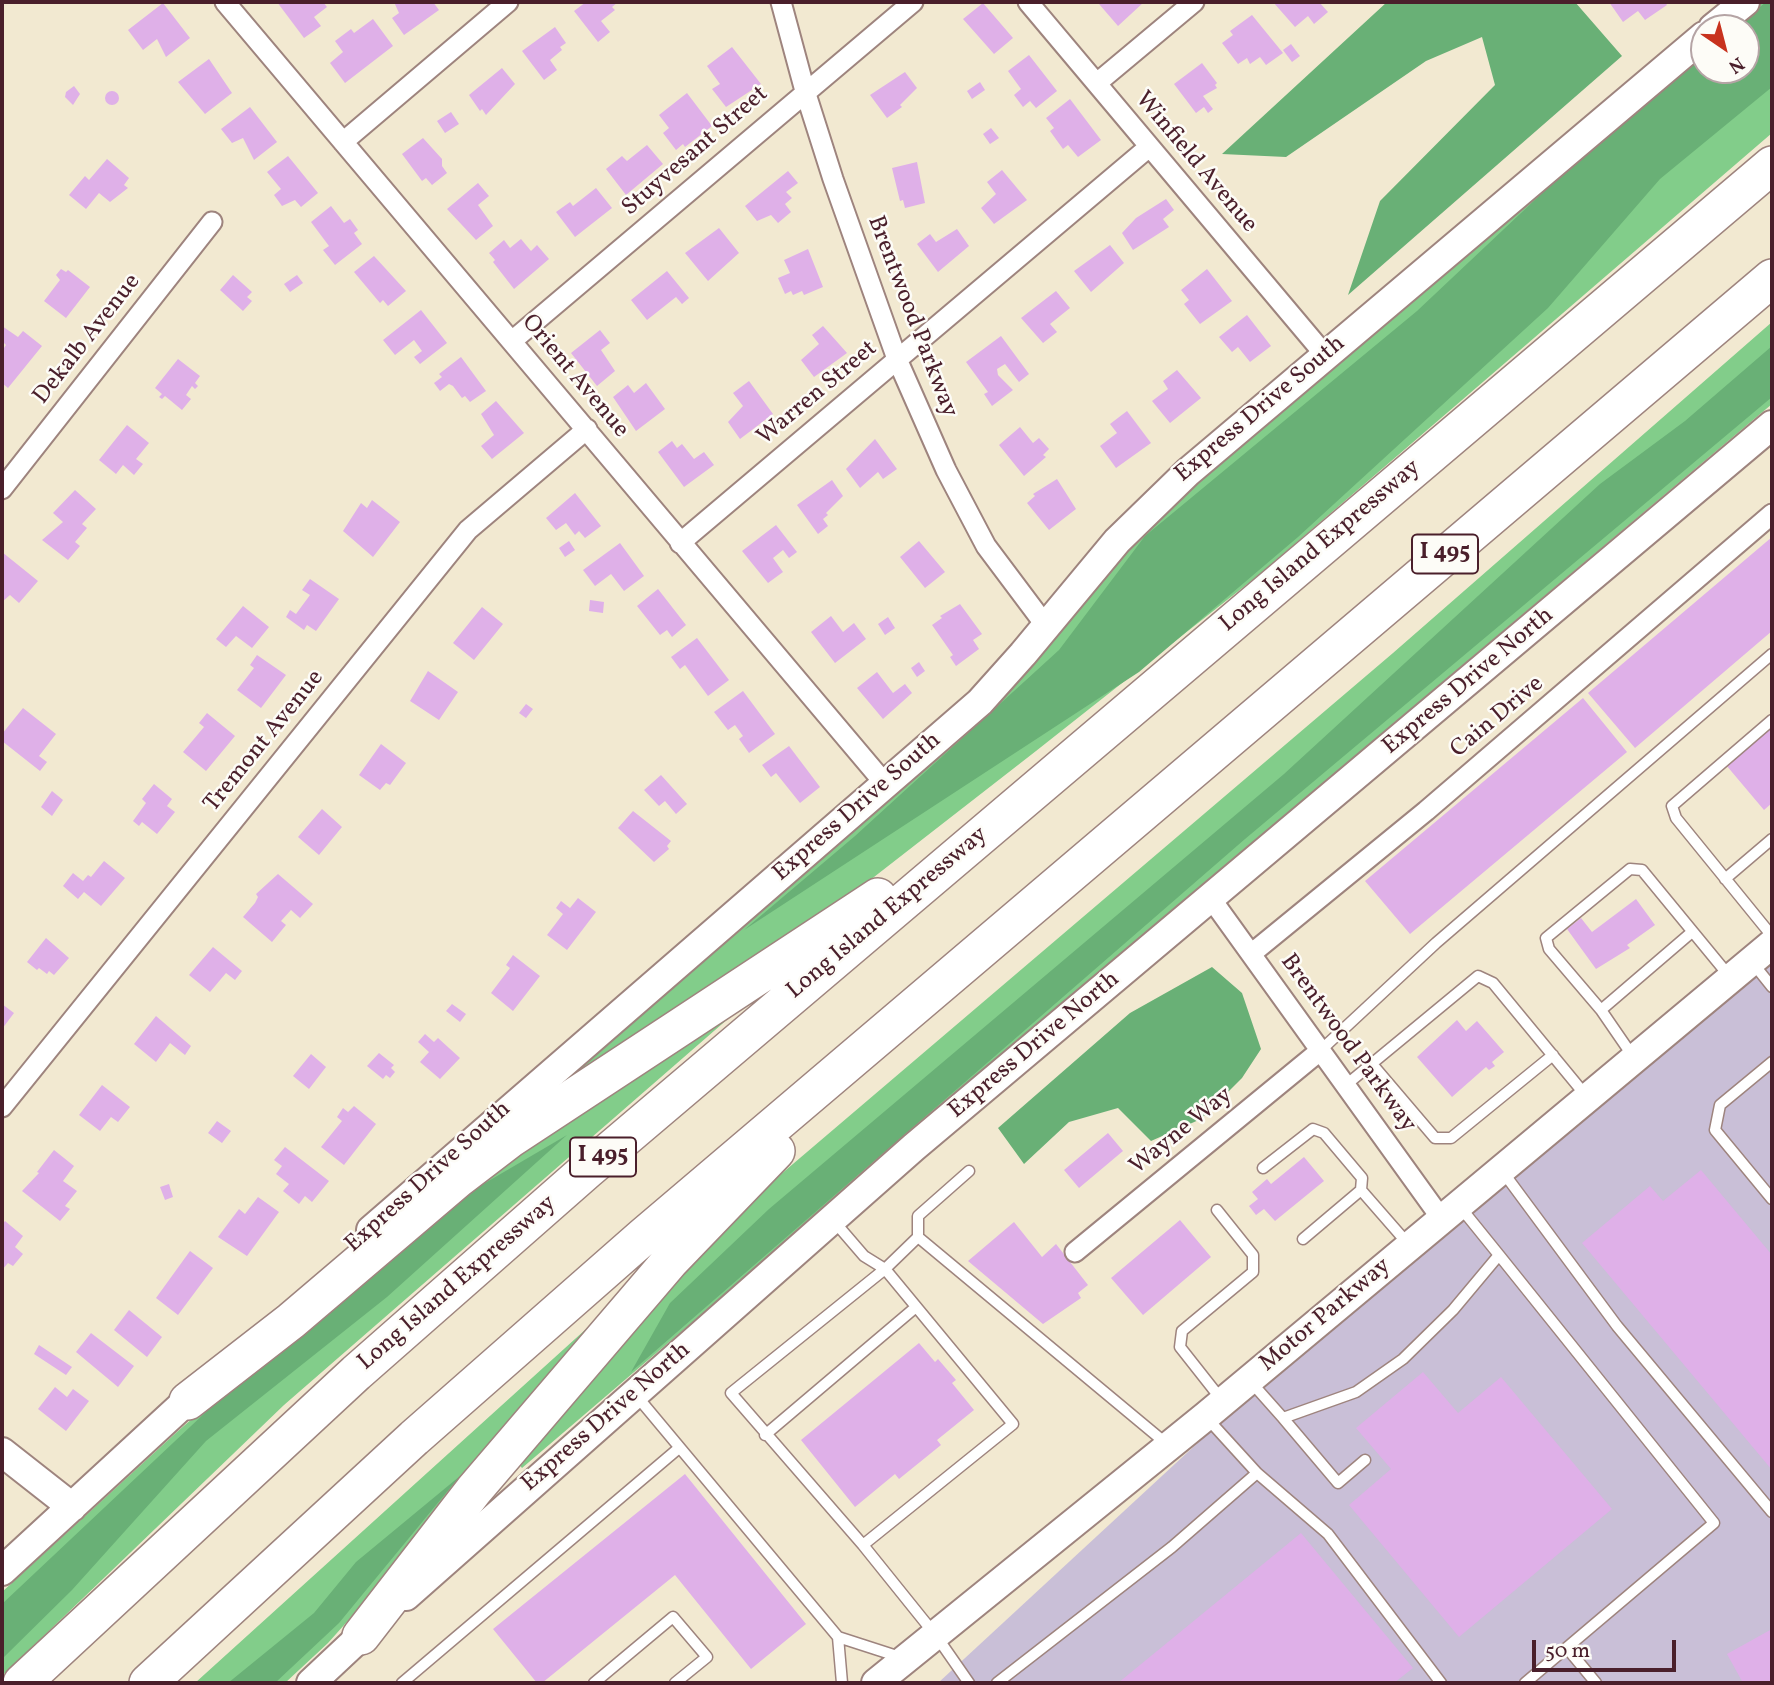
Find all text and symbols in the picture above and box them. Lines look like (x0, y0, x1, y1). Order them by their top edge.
north arrow (1690, 14, 1760, 84)
text: N (1723, 50, 1749, 79)
street label: Stuyvesant Street (617, 81, 775, 223)
street label: Winfield Avenue (1128, 87, 1262, 239)
street label: Brentwood Parkway (859, 212, 963, 422)
street label: Dekalb Avenue (28, 269, 148, 411)
street label: Orient Avenue (514, 309, 634, 445)
street label: Express Drive South (1170, 330, 1352, 490)
street label: Warren Street (752, 335, 884, 453)
street label: Long Island Expressway (1215, 455, 1427, 639)
road number: I 495 (1412, 534, 1478, 574)
street label: Express Drive North (1378, 602, 1560, 762)
street label: Tremont Avenue (199, 665, 331, 819)
street label: Cain Drive (1446, 671, 1550, 765)
street label: Express Drive South (768, 727, 948, 889)
street label: Long Island Expressway (782, 822, 994, 1006)
street label: Brentwood Parkway (1273, 949, 1421, 1139)
street label: Express Drive North (944, 966, 1126, 1126)
street label: Wayne Way (1125, 1082, 1239, 1182)
street label: Express Drive South (340, 1096, 518, 1260)
road number: I 495 (570, 1138, 636, 1176)
street label: Long Island Expressway (353, 1190, 563, 1378)
street label: Motor Parkway (1255, 1253, 1397, 1379)
street label: Express Drive North (517, 1337, 697, 1499)
scale bar (1536, 1626, 1680, 1670)
text: 50 m (1545, 1637, 1590, 1666)

